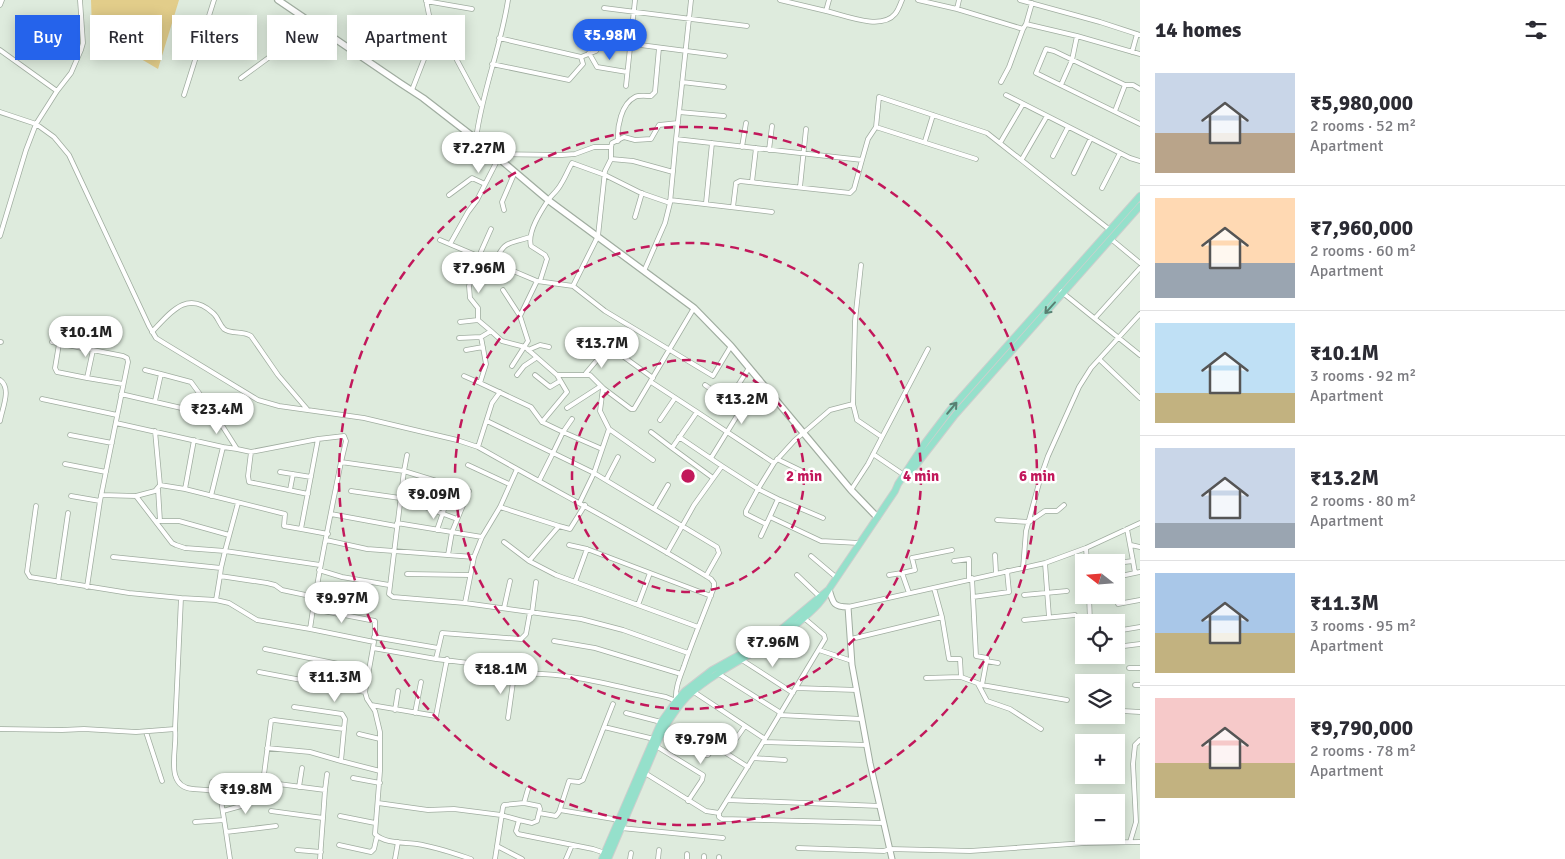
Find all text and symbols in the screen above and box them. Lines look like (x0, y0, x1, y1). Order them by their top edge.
chip: Buy (15, 15, 80, 60)
chip: Rent (90, 15, 162, 60)
chip: Filters (172, 15, 257, 60)
chip: New (267, 15, 337, 60)
chip: Apartment (347, 15, 465, 60)
icon: filters (1522, 16, 1550, 44)
text: 14 homes (1155, 17, 1241, 43)
pin: ₹5.98M (569, 18, 651, 61)
text: ₹5.98M (584, 25, 636, 45)
text: ₹5,980,000 (1310, 90, 1413, 116)
icon: home (1195, 93, 1255, 153)
text: 2 rooms · 52 m² (1310, 116, 1416, 136)
pin: ₹7.27M (438, 132, 520, 174)
text: Apartment (1310, 136, 1383, 156)
text: ₹7.27M (453, 138, 505, 158)
text: ₹7,960,000 (1310, 215, 1413, 241)
icon: home (1195, 218, 1255, 278)
text: 2 rooms · 60 m² (1310, 241, 1416, 261)
pin: ₹7.96M (438, 252, 520, 294)
text: ₹7.96M (453, 258, 505, 278)
text: Apartment (1310, 261, 1383, 281)
one-way arrow (1044, 302, 1056, 315)
pin: ₹10.1M (45, 316, 127, 358)
text: ₹10.1M (60, 322, 112, 342)
pin: ₹13.7M (561, 326, 643, 369)
text: ₹13.7M (576, 333, 628, 353)
text: ₹10.1M (1310, 340, 1379, 366)
icon: home (1195, 343, 1255, 403)
text: 3 rooms · 92 m² (1310, 366, 1416, 386)
pin: ₹13.2M (701, 382, 783, 425)
text: Apartment (1310, 386, 1383, 406)
text: ₹13.2M (716, 389, 768, 409)
pin: ₹23.4M (176, 392, 258, 435)
text: ₹23.4M (191, 399, 243, 419)
one-way arrow (947, 401, 958, 414)
text: ₹13.2M (1310, 465, 1379, 491)
centre of rings (679, 467, 697, 485)
text: 2 min (786, 467, 822, 485)
text: 4 min (903, 467, 939, 485)
text: 6 min (1019, 467, 1055, 485)
icon: home (1195, 468, 1255, 528)
pin: ₹9.09M (393, 478, 475, 520)
text: ₹9.09M (408, 484, 460, 504)
text: 2 rooms · 80 m² (1310, 491, 1416, 511)
text: Apartment (1310, 511, 1383, 531)
north arrow (1075, 554, 1125, 604)
map controls (1075, 554, 1125, 844)
pin: ₹9.97M (301, 582, 383, 624)
text: ₹9.97M (316, 588, 368, 608)
text: ₹11.3M (1310, 590, 1379, 616)
icon: home (1195, 593, 1255, 653)
button: locate (1075, 614, 1125, 664)
text: 3 rooms · 95 m² (1310, 616, 1416, 636)
pin: ₹7.96M (732, 626, 814, 668)
text: ₹7.96M (747, 632, 799, 652)
text: Apartment (1310, 636, 1383, 656)
pin: ₹18.1M (460, 652, 542, 695)
text: ₹18.1M (475, 659, 527, 679)
pin: ₹11.3M (294, 660, 376, 703)
text: ₹11.3M (309, 667, 361, 687)
button: layers (1075, 674, 1125, 724)
text: ₹9,790,000 (1310, 715, 1413, 741)
icon: home (1195, 718, 1255, 778)
pin: ₹9.79M (660, 722, 742, 765)
text: ₹9.79M (675, 729, 727, 749)
button: + (1075, 734, 1125, 784)
text: 2 rooms · 78 m² (1310, 741, 1416, 761)
text: Apartment (1310, 761, 1383, 781)
pin: ₹19.8M (205, 772, 287, 815)
text: ₹19.8M (220, 779, 272, 799)
button: − (1075, 794, 1125, 844)

